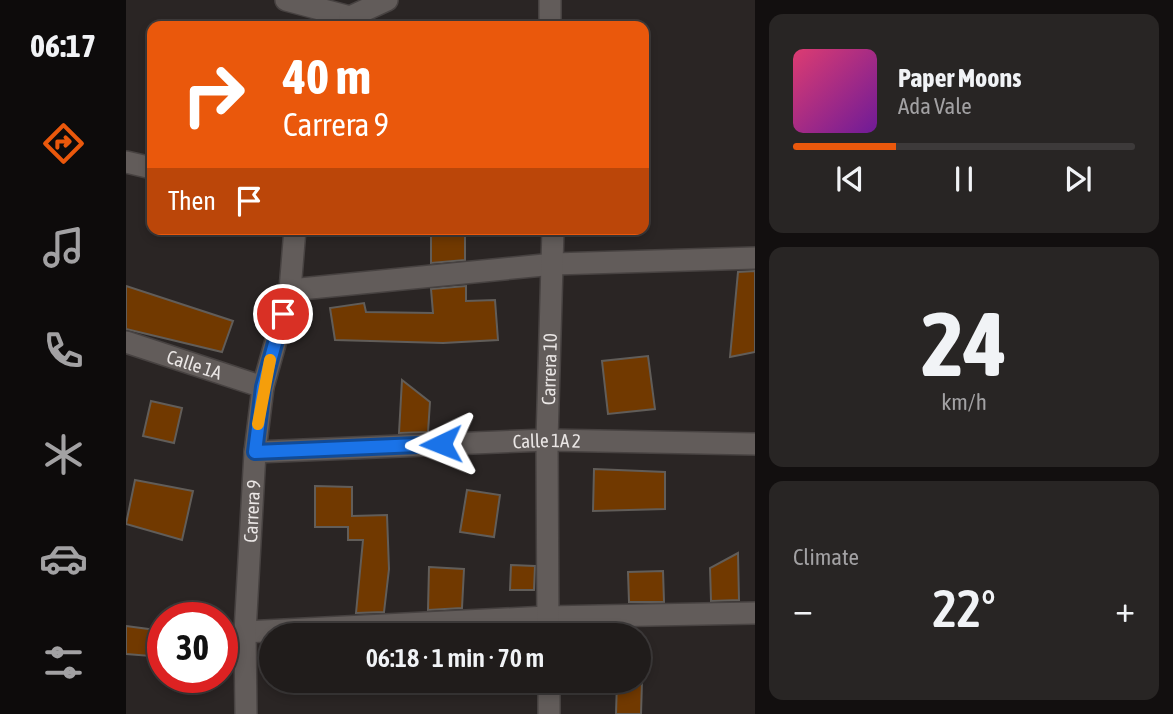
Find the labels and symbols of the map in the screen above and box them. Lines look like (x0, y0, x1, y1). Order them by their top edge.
pin (253, 284, 313, 344)
street label: Carrera 10 (537, 333, 561, 405)
street label: Calle 1A (164, 345, 225, 384)
position arrow (404, 407, 478, 481)
street label: Calle 1A 2 (512, 429, 581, 452)
street label: Carrera 9 (239, 479, 264, 543)
speed limit sign: 30 (147, 602, 238, 693)

